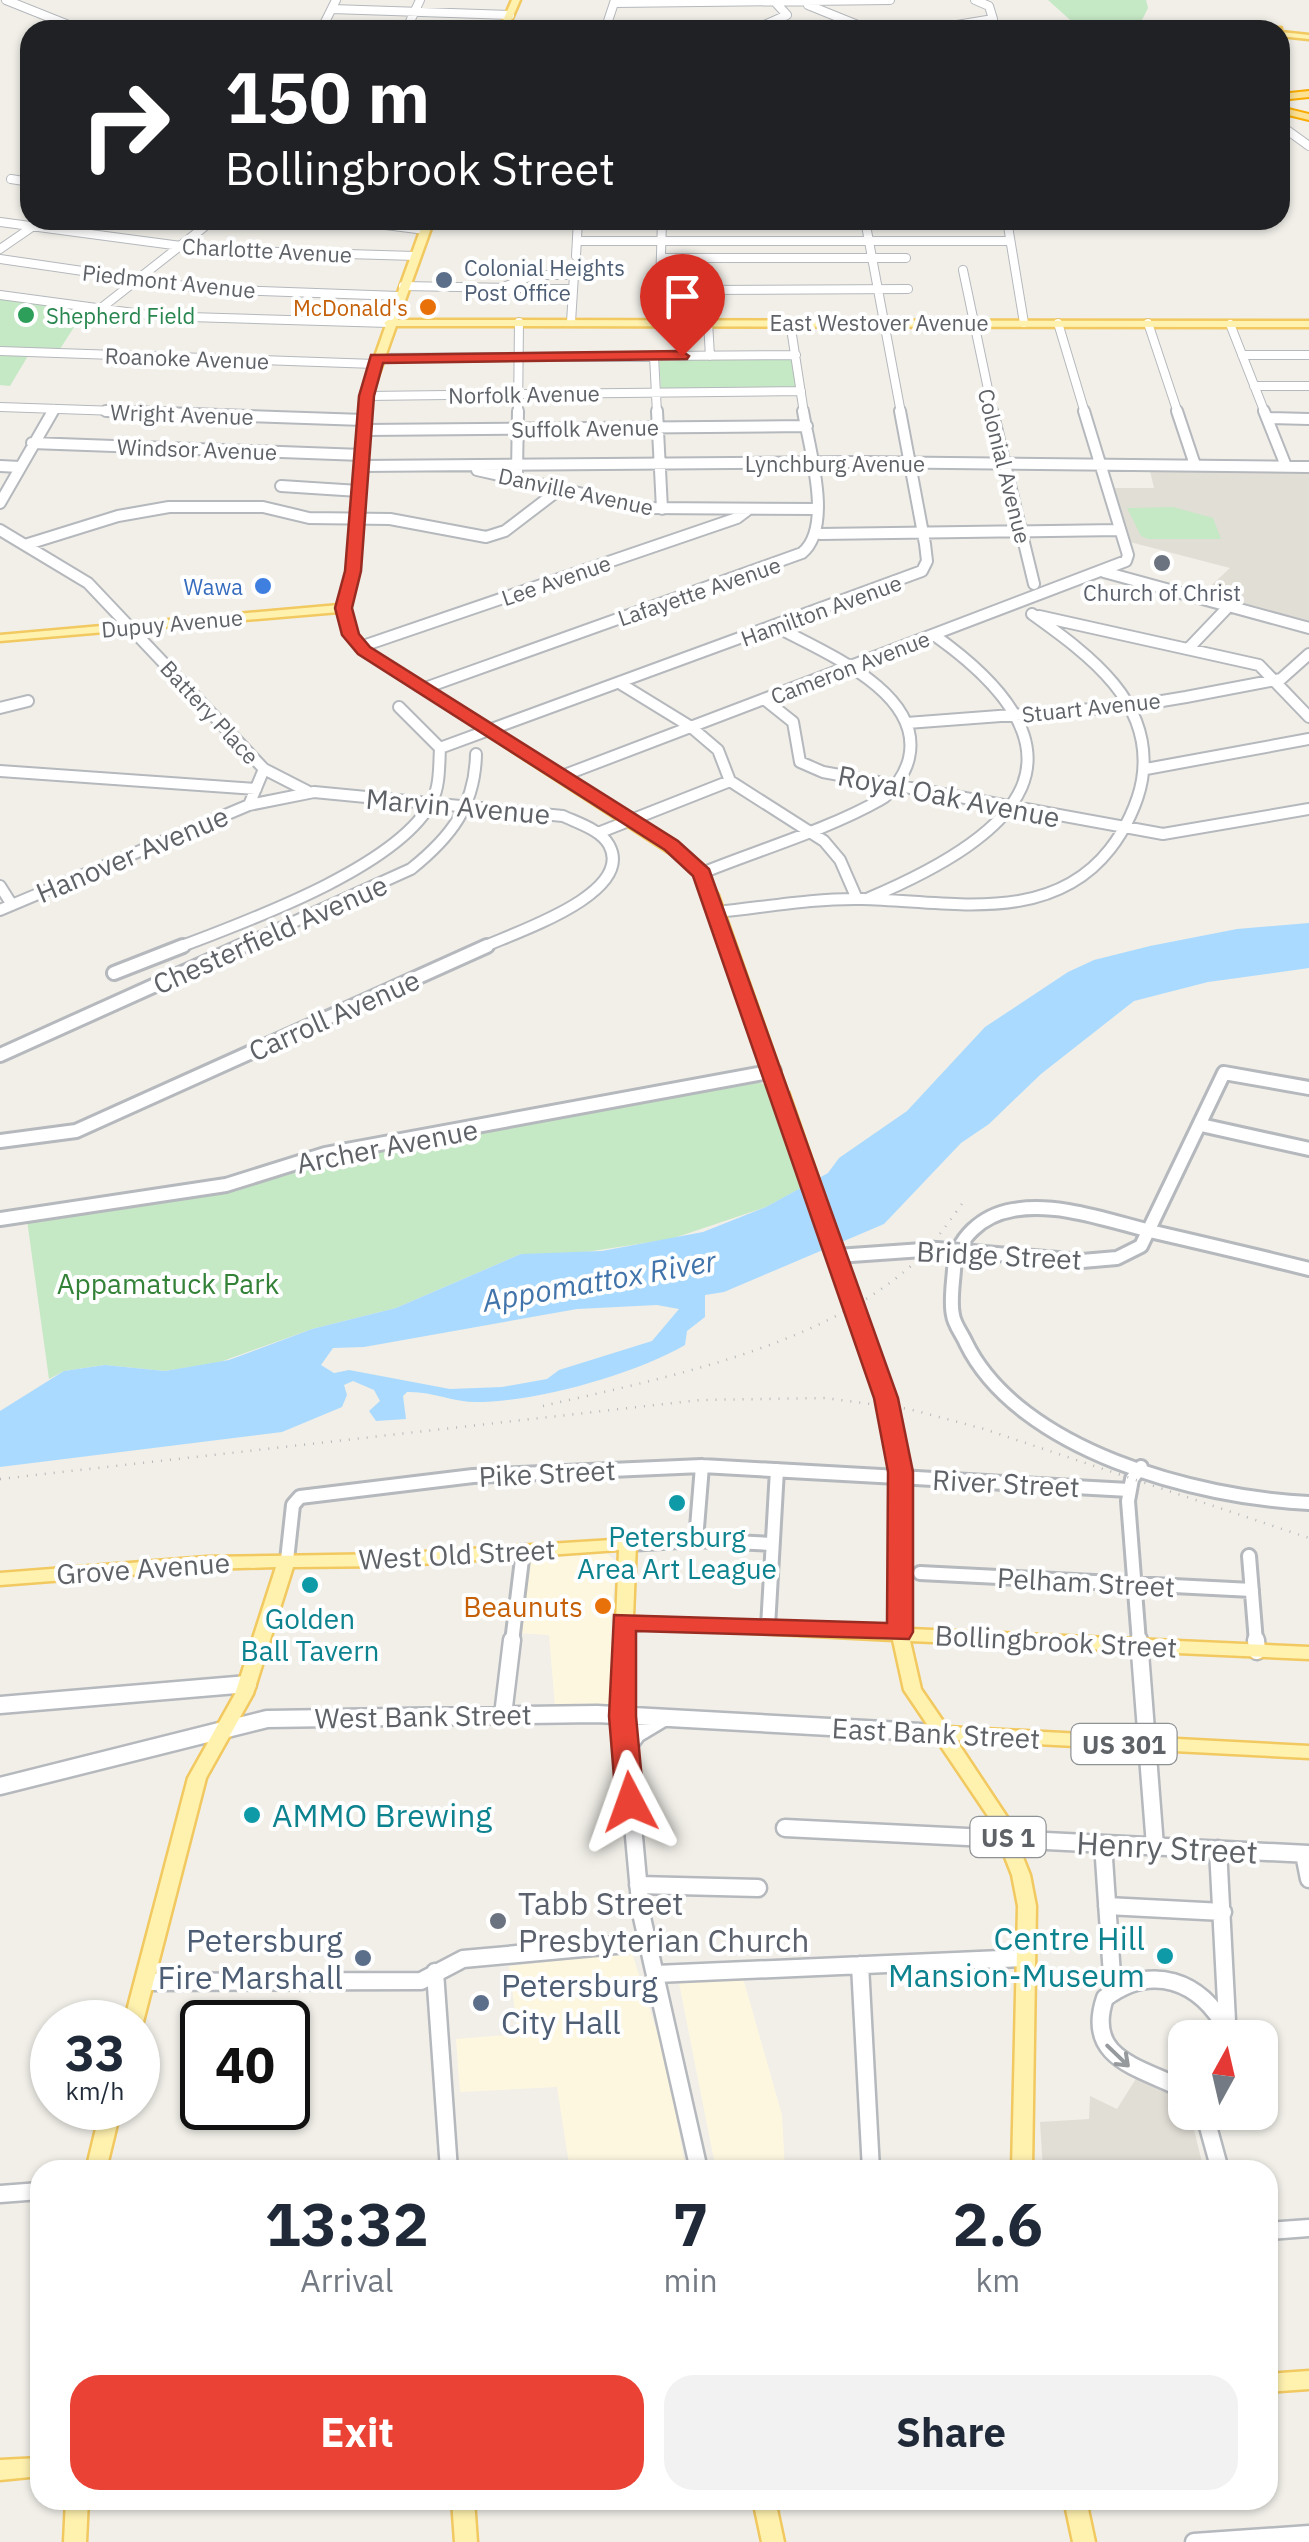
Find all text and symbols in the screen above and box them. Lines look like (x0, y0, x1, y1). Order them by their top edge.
text: 150 m (225, 51, 430, 142)
icon: right (60, 60, 190, 190)
text: Bollingbrook Street (225, 139, 615, 197)
street label: Charlotte Avenue (181, 231, 353, 269)
place label: Colonial Heights Post Office (464, 253, 625, 307)
pin (640, 254, 725, 357)
street label: Piedmont Avenue (81, 257, 257, 305)
marker: Colonial Heights Post Office (433, 269, 455, 291)
icon: arrive (655, 269, 710, 324)
place label: McDonald's (293, 293, 408, 322)
marker: McDonald's (417, 296, 439, 318)
place label: Shepherd Field (46, 301, 195, 330)
marker: Shepherd Field (15, 304, 37, 326)
street label: East Westover Avenue (769, 308, 989, 337)
street label: Roanoke Avenue (104, 341, 270, 375)
street label: Norfolk Avenue (448, 378, 600, 410)
street label: Colonial Avenue (972, 386, 1038, 546)
street label: Wright Avenue (110, 397, 254, 431)
street label: Suffolk Avenue (511, 412, 659, 444)
street label: Windsor Avenue (116, 432, 278, 466)
street label: Lynchburg Avenue (745, 449, 925, 478)
street label: Danville Avenue (496, 460, 656, 522)
street label: Lee Avenue (498, 548, 614, 612)
street label: Lafayette Avenue (614, 550, 784, 632)
marker: Church of Christ (1151, 552, 1173, 574)
street label: Hamilton Avenue (737, 567, 905, 653)
place label: Wawa (183, 572, 243, 601)
marker: Wawa (252, 575, 274, 597)
place label: Church of Christ (1083, 578, 1241, 607)
street label: Dupuy Avenue (100, 602, 244, 644)
street label: Cameron Avenue (766, 623, 934, 711)
street label: Battery Place (154, 654, 266, 770)
street label: Stuart Avenue (1020, 685, 1162, 729)
street label: Royal Oak Avenue (835, 756, 1063, 836)
street label: Marvin Avenue (364, 780, 552, 832)
street label: Hanover Avenue (30, 797, 234, 911)
street label: Chesterfield Avenue (147, 866, 393, 1002)
street label: Carroll Avenue (243, 961, 425, 1069)
street label: Archer Avenue (293, 1110, 481, 1182)
street label: Bridge Street (916, 1232, 1082, 1278)
water label: Appomattox River (478, 1240, 720, 1320)
park label: Appamatuck Park (57, 1265, 280, 1302)
street label: Pike Street (478, 1451, 616, 1495)
street label: River Street (931, 1461, 1081, 1505)
marker: Petersburg Area Art League (666, 1492, 688, 1514)
place label: Petersburg Area Art League (577, 1518, 777, 1587)
street label: West Old Street (358, 1530, 556, 1578)
street label: Grove Avenue (55, 1543, 231, 1593)
street label: Pelham Street (996, 1559, 1176, 1605)
marker: Golden Ball Tavern (299, 1574, 321, 1596)
place label: Beaunuts (463, 1588, 583, 1625)
marker: Beaunuts (592, 1595, 614, 1617)
place label: Golden Ball Tavern (241, 1600, 379, 1669)
street label: Bollingbrook Street (934, 1616, 1178, 1666)
street label: West Bank Street (314, 1696, 532, 1736)
street label: East Bank Street (831, 1709, 1041, 1757)
road number: US 301 (1072, 1724, 1176, 1764)
position arrow (578, 1750, 682, 1854)
place label: AMMO Brewing (272, 1794, 492, 1836)
marker: AMMO Brewing (241, 1804, 263, 1826)
road number: US 1 (970, 1817, 1046, 1857)
street label: Henry Street (1075, 1821, 1259, 1873)
place label: Tabb Street Presbyterian Church (518, 1882, 810, 1961)
marker: Tabb Street Presbyterian Church (487, 1910, 509, 1932)
place label: Centre Hill Mansion-Museum (888, 1917, 1145, 1996)
place label: Petersburg Fire Marshall (157, 1919, 343, 1998)
marker: Centre Hill Mansion-Museum (1154, 1945, 1176, 1967)
marker: Petersburg Fire Marshall (352, 1947, 374, 1969)
place label: Petersburg City Hall (501, 1964, 658, 2043)
marker: Petersburg City Hall (470, 1992, 492, 2014)
speed limit sign: 40 (180, 2000, 310, 2130)
text: 33 (65, 2020, 125, 2085)
north arrow (1168, 2020, 1278, 2130)
map controls (1168, 2020, 1278, 2130)
one-way arrow (1105, 2044, 1129, 2068)
text: km/h (66, 2074, 124, 2107)
text: 13:32 (265, 2184, 429, 2263)
text: 7 (673, 2184, 709, 2263)
text: 2.6 (953, 2184, 1043, 2263)
text: Arrival (300, 2259, 393, 2301)
text: min (664, 2259, 718, 2301)
text: km (975, 2259, 1020, 2301)
button: Exit (70, 2375, 644, 2490)
button: Share (664, 2375, 1238, 2490)

